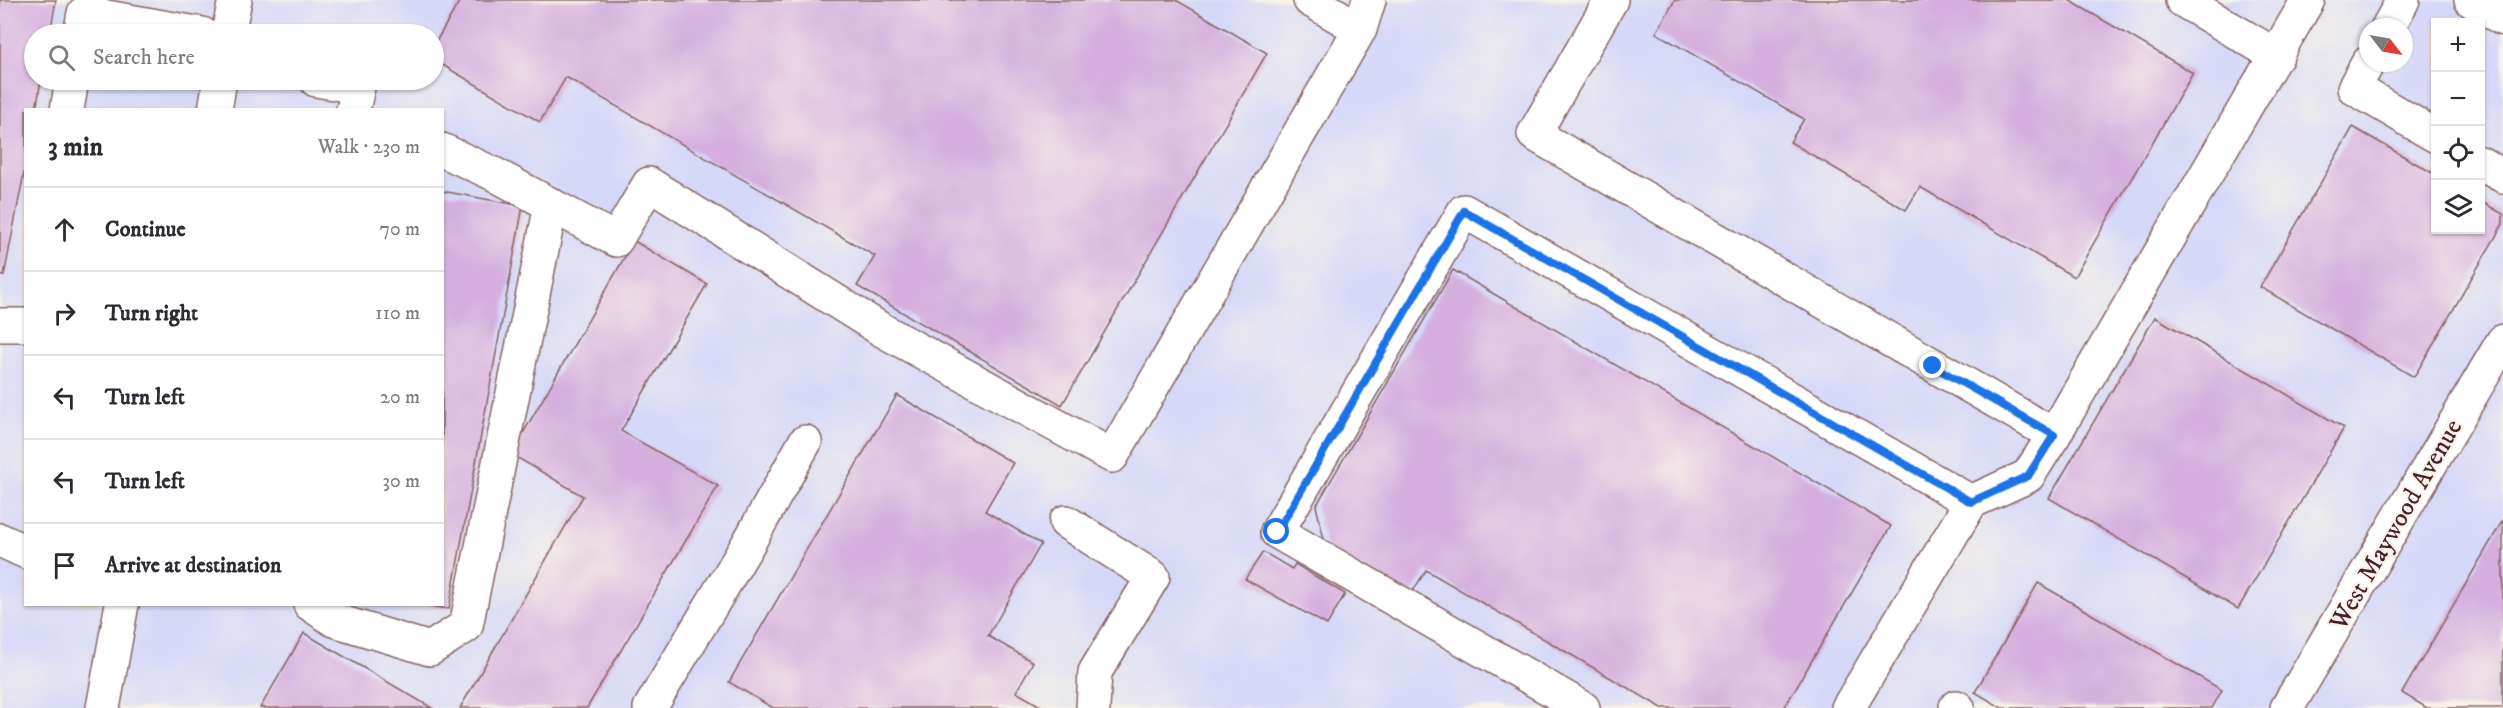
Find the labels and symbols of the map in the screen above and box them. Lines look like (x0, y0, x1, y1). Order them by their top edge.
north arrow (2359, 18, 2413, 72)
route end (1919, 352, 1945, 378)
street label: West Maywood Avenue (2322, 413, 2470, 637)
route start (1263, 518, 1289, 544)

